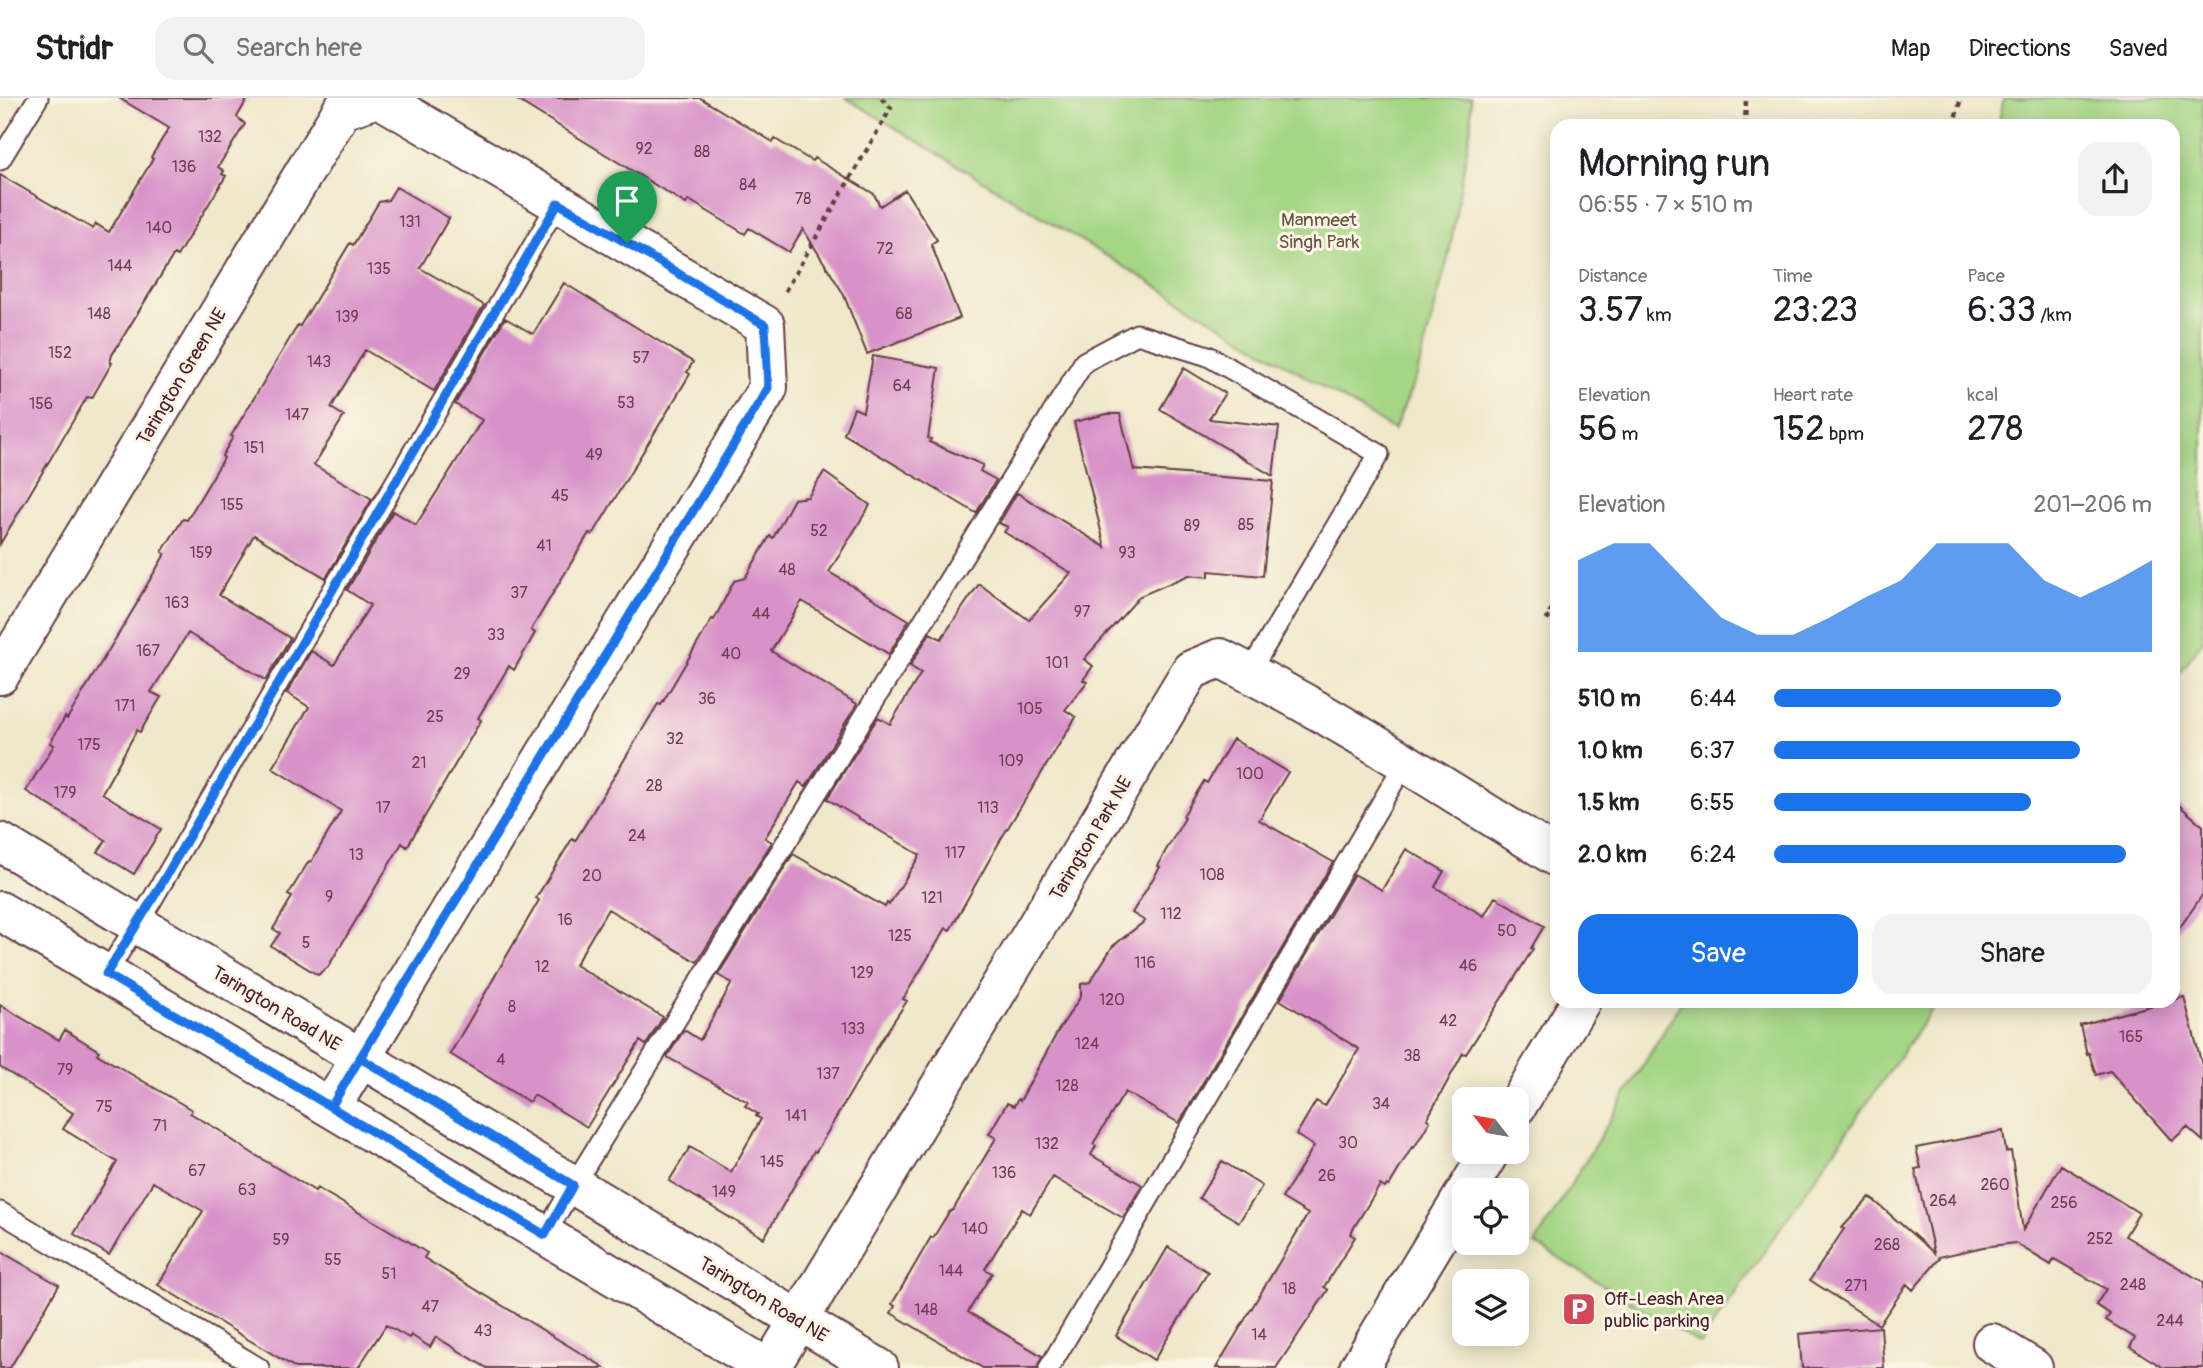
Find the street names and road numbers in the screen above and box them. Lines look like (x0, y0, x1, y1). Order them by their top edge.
street label: Tarington Green NE (131, 303, 232, 450)
street label: Tarington Park NE (1044, 772, 1138, 905)
street label: Tarington Road NE (207, 961, 346, 1057)
street label: Tarington Road NE (694, 1252, 833, 1348)

